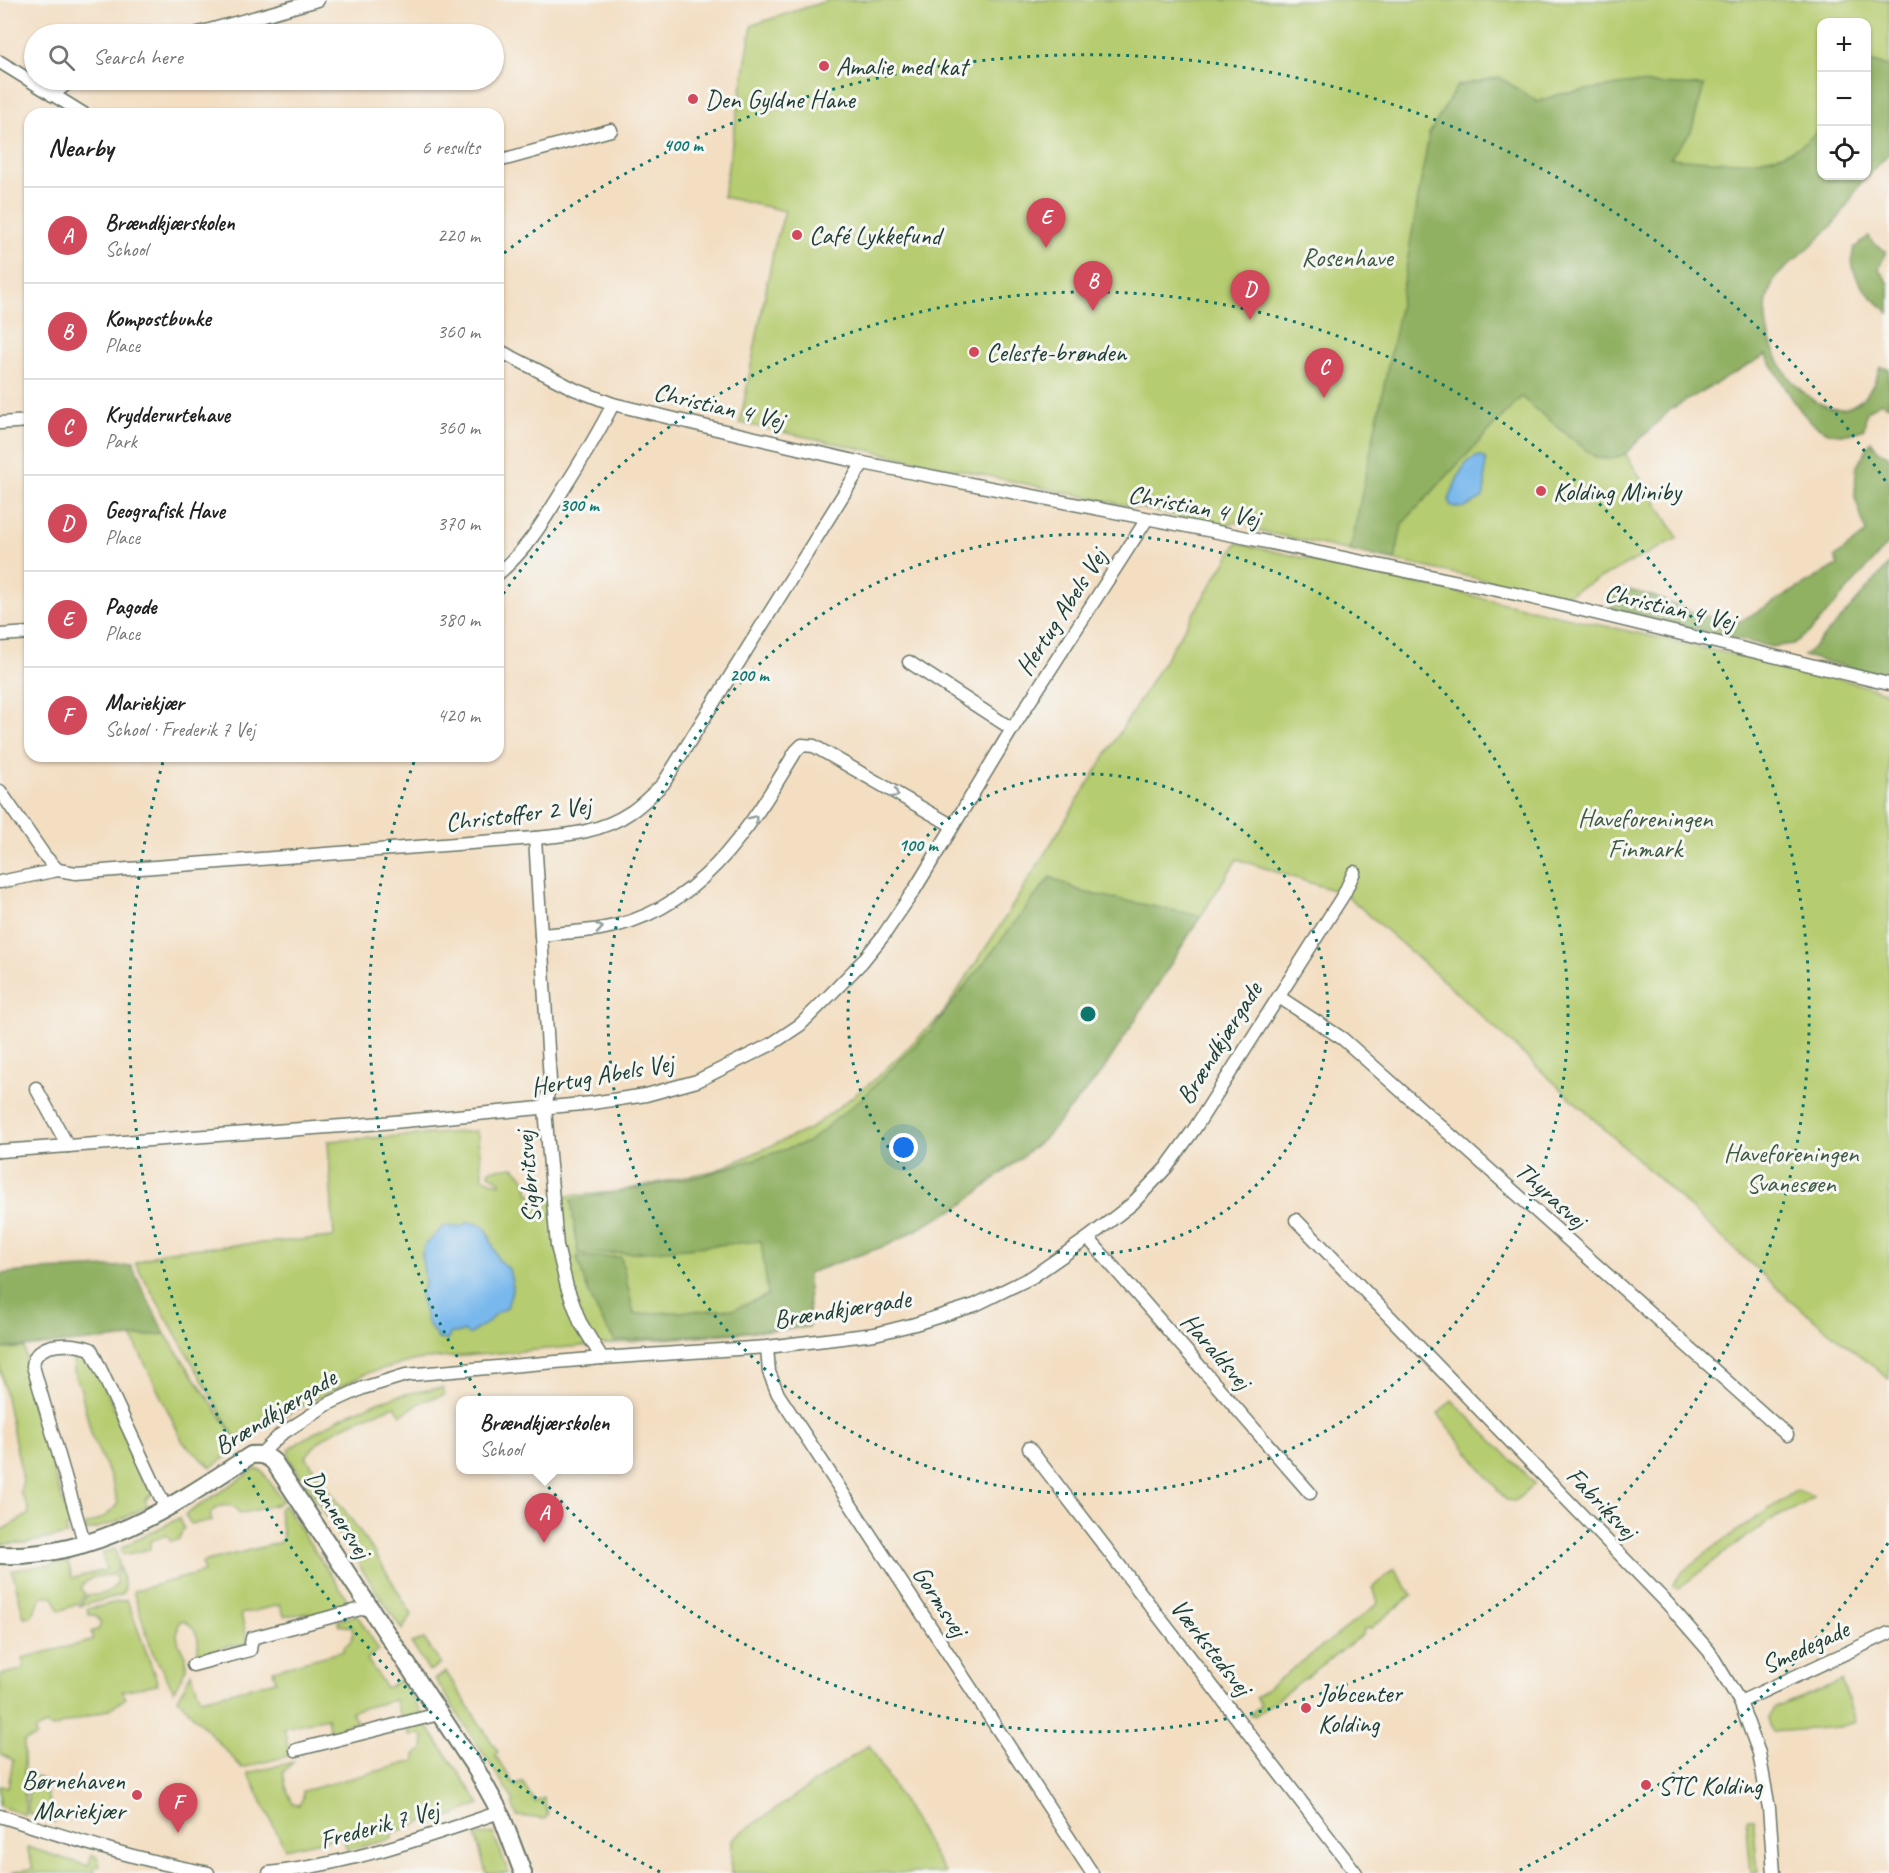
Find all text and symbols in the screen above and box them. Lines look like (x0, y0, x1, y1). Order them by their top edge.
map controls (1817, 18, 1871, 180)
button: + (1817, 18, 1871, 72)
search box (24, 24, 504, 90)
icon: search (45, 41, 78, 74)
text: Search here (93, 43, 183, 71)
place label: Amalie med kat (836, 50, 970, 83)
marker: Amalie med kat (817, 59, 831, 73)
button: − (1817, 72, 1871, 126)
place label: Den Gyldne Hane (705, 83, 856, 116)
marker: Den Gyldne Hane (686, 92, 700, 106)
button: locate (1817, 126, 1871, 180)
text: Nearby (48, 131, 113, 164)
text: 400 m (664, 134, 704, 156)
text: 6 results (421, 135, 480, 160)
pin: E (1026, 198, 1066, 248)
text: Brændkjærskolen (105, 209, 235, 237)
place label: Café Lykkefund (809, 219, 945, 252)
text: A (62, 223, 73, 248)
text: 220 m (437, 223, 480, 248)
marker: Café Lykkefund (790, 228, 804, 242)
text: School (105, 237, 148, 262)
park label: Rosenhave (1301, 241, 1395, 274)
pin: B (1074, 262, 1112, 311)
pin: D (1230, 270, 1270, 320)
text: Kompostbunke (105, 305, 211, 333)
text: B (62, 319, 73, 344)
text: 360 m (437, 319, 480, 344)
text: Place (105, 333, 140, 358)
place label: Celeste-brønden (986, 336, 1127, 369)
marker: Celeste-brønden (967, 345, 981, 359)
pin: C (1304, 348, 1344, 398)
street label: Christian 4 Vej (650, 375, 790, 438)
text: Krydderurtehave (105, 401, 230, 429)
text: C (63, 415, 72, 440)
text: 360 m (437, 415, 480, 440)
text: Park (105, 429, 137, 454)
place label: Kolding Miniby (1553, 475, 1683, 508)
street label: Christian 4 Vej (1125, 477, 1265, 535)
marker: Kolding Miniby (1534, 484, 1548, 498)
text: 300 m (560, 494, 600, 516)
text: Geografisk Have (105, 497, 225, 525)
text: D (62, 511, 73, 536)
text: 370 m (437, 511, 480, 536)
text: Place (105, 525, 140, 550)
street label: Hertug Abels Vej (1008, 540, 1116, 681)
street label: Christian 4 Vej (1601, 576, 1741, 639)
text: Pagode (105, 593, 156, 621)
text: E (62, 607, 73, 632)
text: 380 m (437, 607, 480, 632)
text: Place (105, 621, 140, 646)
text: 200 m (730, 664, 770, 686)
text: Mariekjær (105, 689, 184, 717)
text: F (63, 703, 72, 728)
text: 420 m (437, 703, 480, 728)
text: School · Frederik 7 Vej (105, 717, 255, 742)
one-way arrow (889, 787, 899, 798)
street label: Christoffer 2 Vej (444, 788, 595, 839)
park label: Haveforeningen Finmark (1578, 802, 1714, 865)
one-way arrow (747, 815, 758, 826)
text: 100 m (899, 834, 939, 856)
one-way arrow (594, 923, 604, 935)
street label: Brændkjærgade (1168, 974, 1270, 1110)
centre of rings (1078, 1004, 1098, 1024)
street label: Hertug Abels Vej (528, 1046, 679, 1104)
street label: Sigbritsvej (507, 1127, 548, 1225)
your location (889, 1133, 918, 1162)
park label: Haveforeningen Svanesøen (1724, 1137, 1860, 1200)
street label: Thyrasvej (1508, 1154, 1596, 1238)
street label: Brændkjærgade (771, 1282, 914, 1336)
street label: Haraldsvej (1173, 1306, 1260, 1398)
street label: Brændkjærgade (208, 1361, 344, 1463)
popup (456, 1396, 633, 1474)
text: Brændkjærskolen (480, 1409, 609, 1437)
text: School (480, 1437, 523, 1462)
street label: Fabriksvej (1559, 1460, 1647, 1548)
street label: Dannersvej (297, 1464, 380, 1567)
pin: A (524, 1494, 564, 1543)
street label: Gormsvej (905, 1559, 977, 1646)
street label: Værkstedsvej (1163, 1592, 1261, 1705)
street label: Smedegade (1756, 1611, 1856, 1682)
place label: Jobcenter Kolding (1316, 1677, 1404, 1740)
marker: Jobcenter Kolding (1299, 1701, 1313, 1715)
place label: Børnehaven Mariekjær (22, 1764, 128, 1827)
place label: STC Kolding (1658, 1769, 1764, 1802)
marker: STC Kolding (1639, 1778, 1653, 1792)
pin: F (158, 1784, 198, 1833)
marker: Børnehaven Mariekjær (130, 1788, 144, 1802)
street label: Frederik 7 Vej (316, 1793, 445, 1857)

